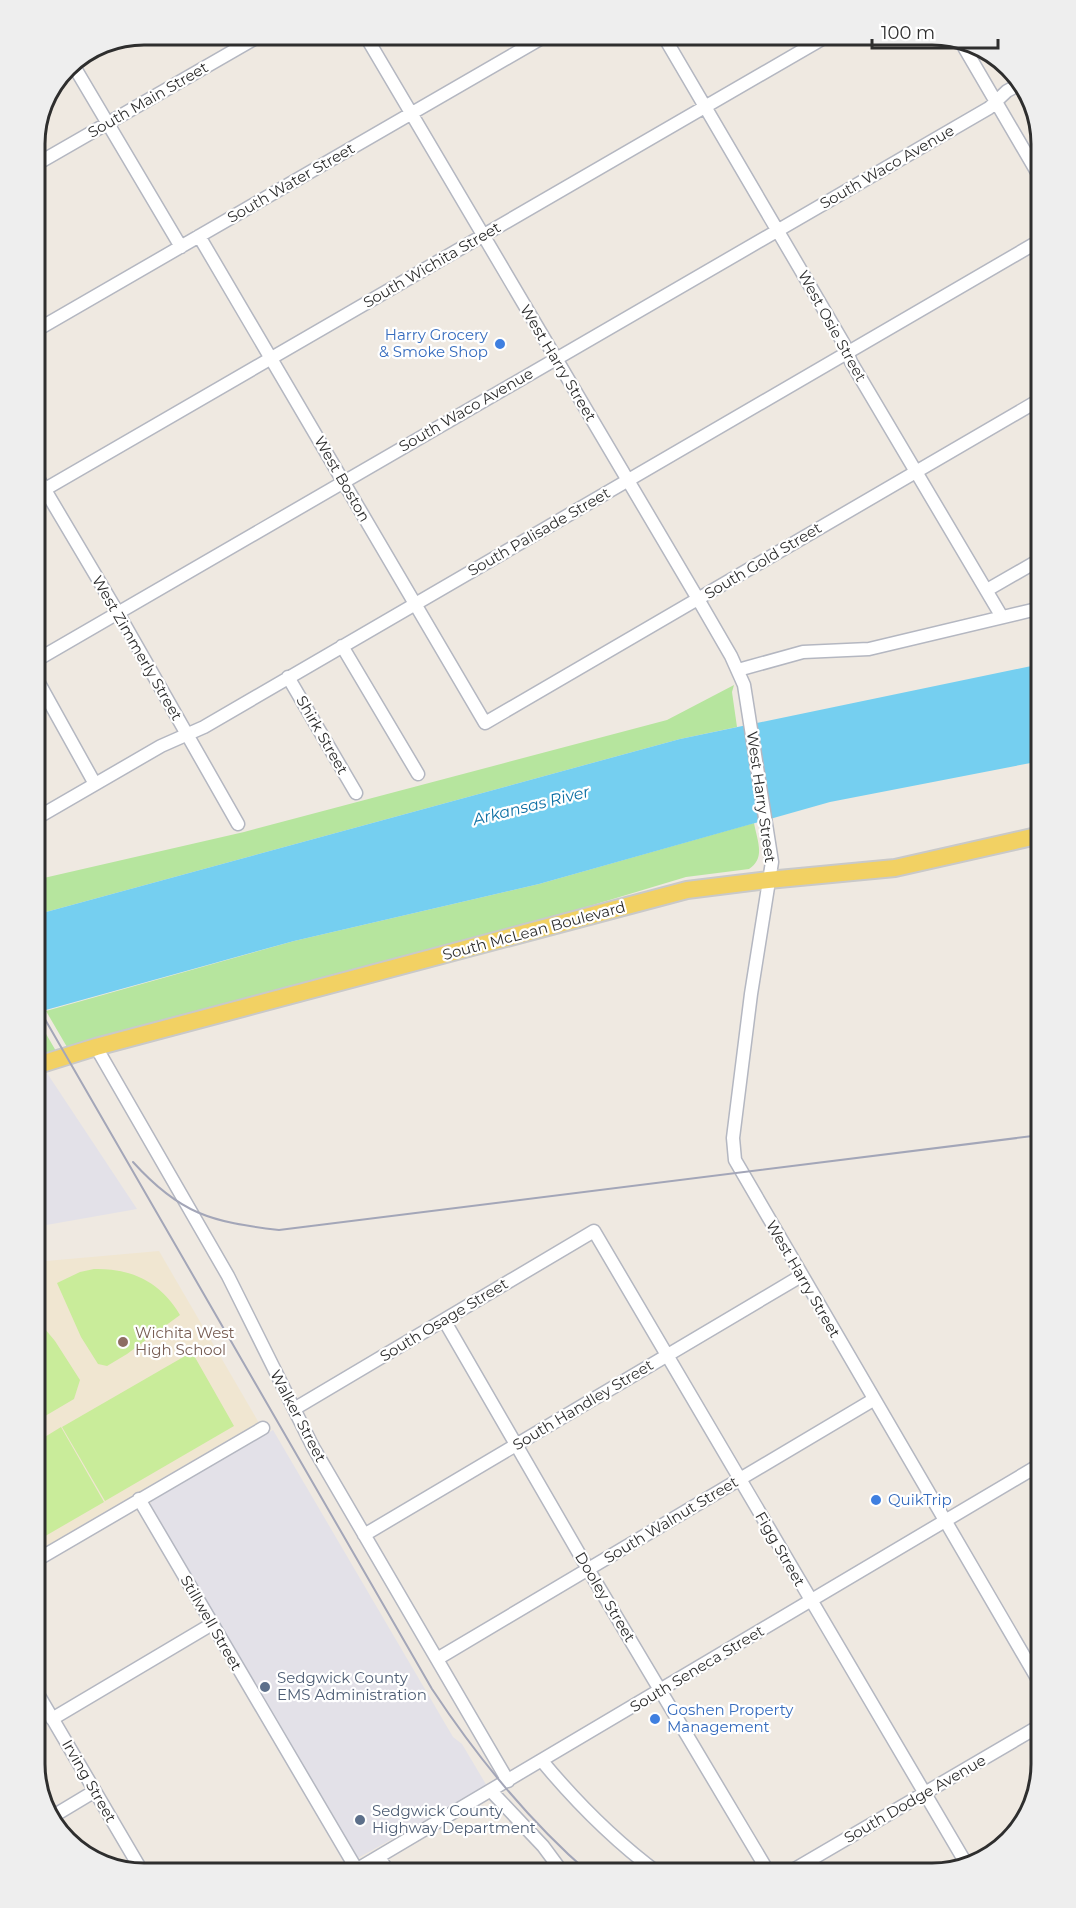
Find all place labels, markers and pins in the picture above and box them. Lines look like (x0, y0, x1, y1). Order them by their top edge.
place label: Harry Grocery & Smoke Shop (379, 325, 489, 361)
marker: Harry Grocery & Smoke Shop (493, 337, 507, 351)
place label: Wichita West High School (135, 1323, 235, 1359)
marker: Wichita West High School (116, 1335, 130, 1349)
place label: QuikTrip (888, 1490, 952, 1509)
marker: QuikTrip (869, 1493, 883, 1507)
place label: Sedgwick County EMS Administration (277, 1668, 427, 1704)
marker: Sedgwick County EMS Administration (258, 1680, 272, 1694)
place label: Goshen Property Management (667, 1700, 794, 1736)
marker: Goshen Property Management (648, 1712, 662, 1726)
place label: Sedgwick County Highway Department (372, 1801, 536, 1837)
marker: Sedgwick County Highway Department (353, 1813, 367, 1827)

